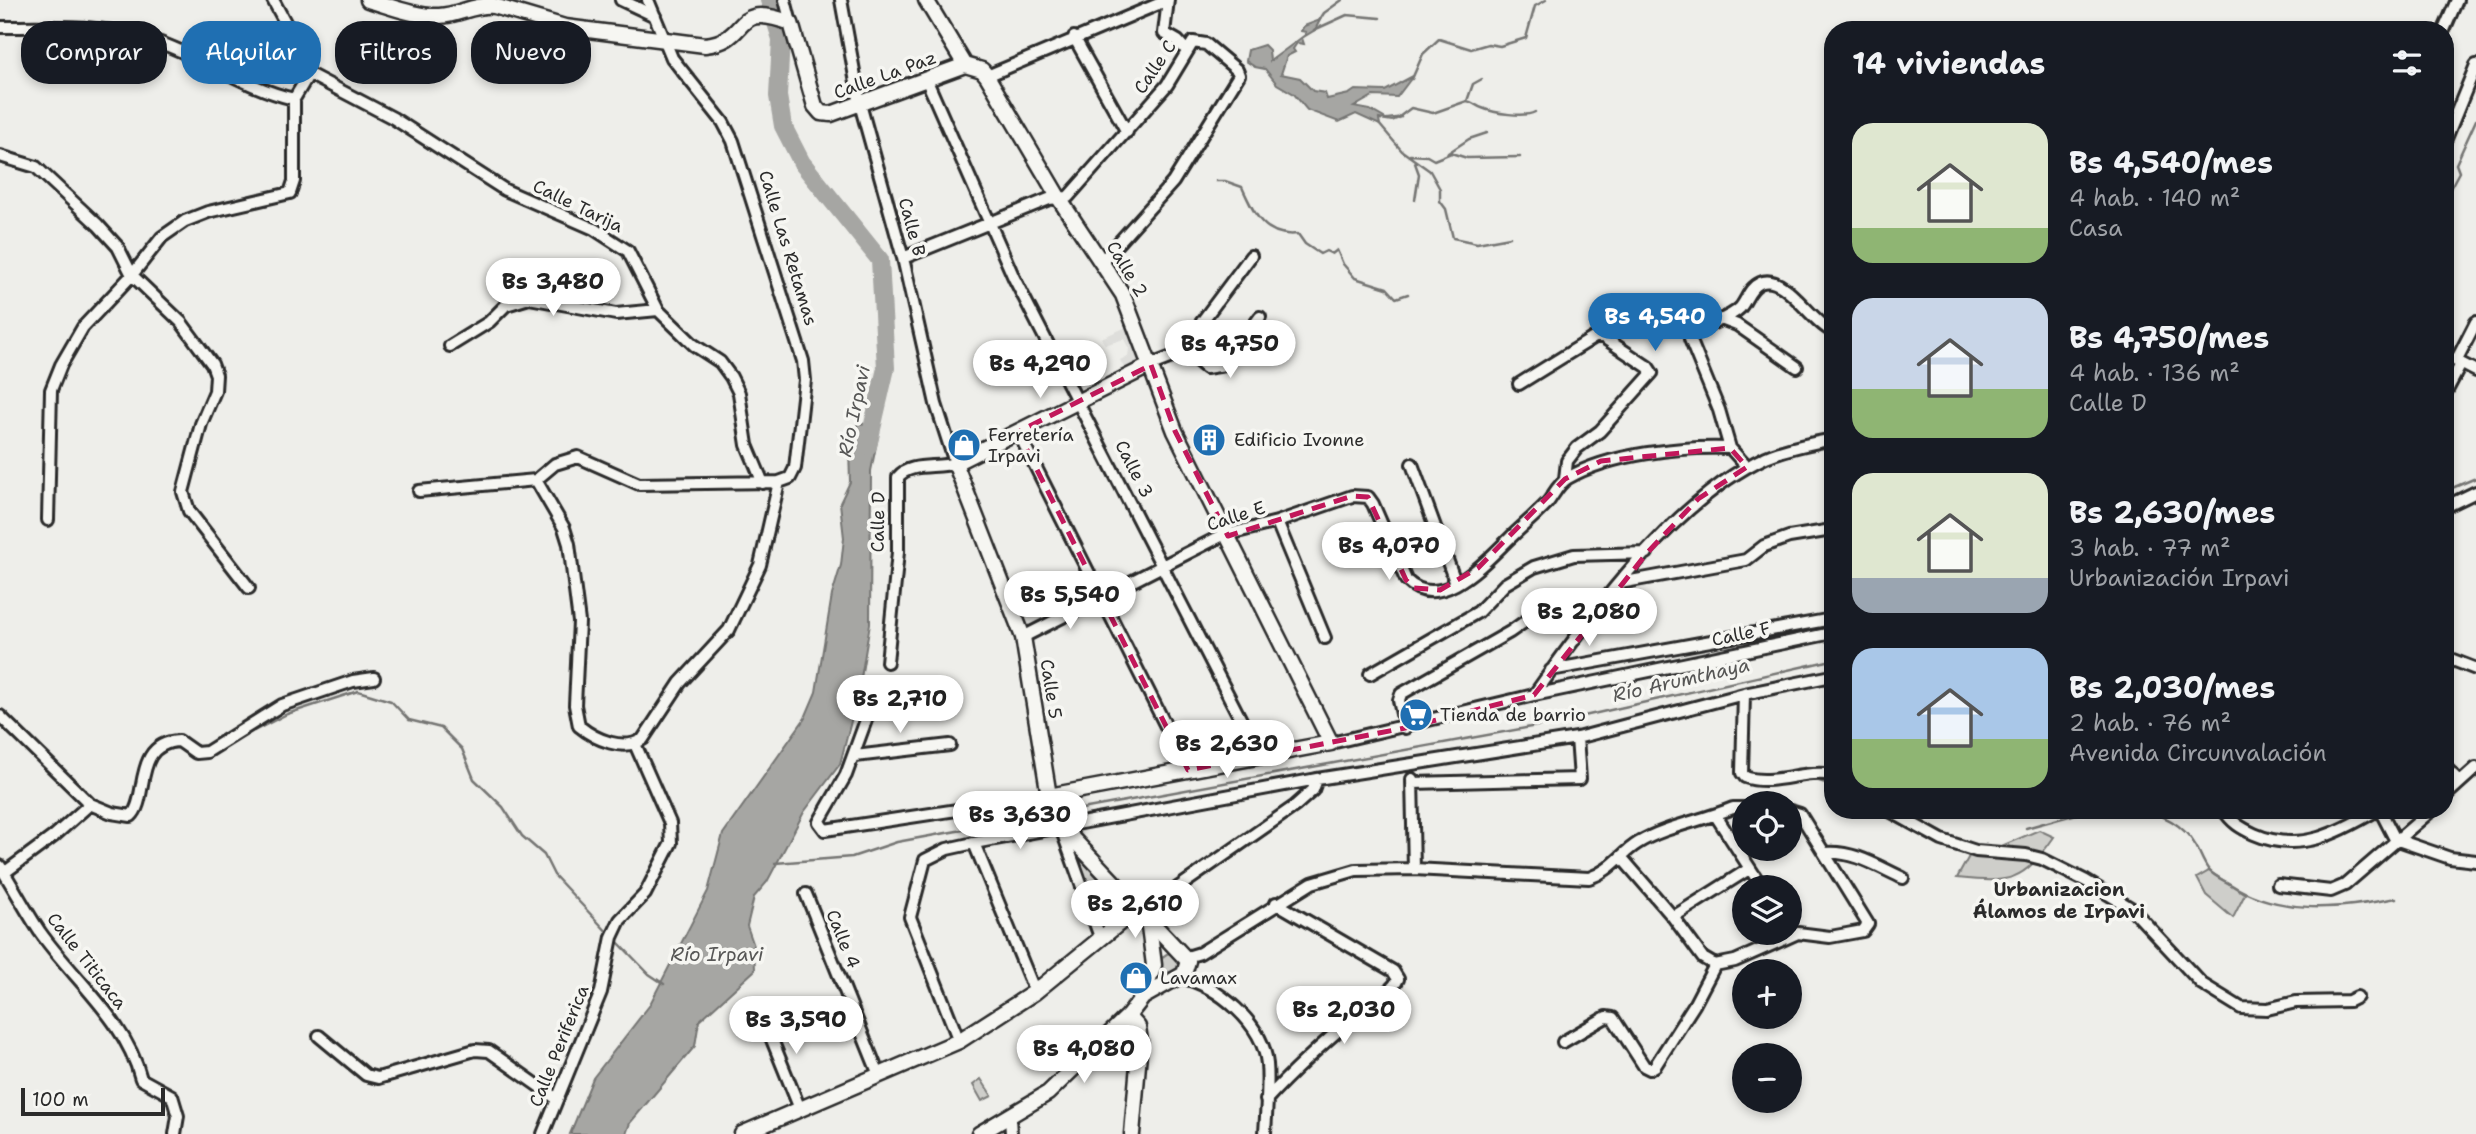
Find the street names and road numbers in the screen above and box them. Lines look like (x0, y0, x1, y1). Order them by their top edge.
street label: Calle C (1128, 35, 1182, 99)
street label: Calle La Paz (830, 45, 940, 105)
street label: Calle Las Retamas (753, 168, 823, 328)
street label: Calle Tarija (529, 174, 627, 238)
street label: Calle B (893, 195, 931, 259)
street label: Calle 2 (1101, 236, 1153, 302)
street label: Calle 3 (1109, 436, 1159, 502)
street label: Calle D (865, 491, 891, 553)
street label: Calle E (1204, 495, 1268, 537)
street label: Calle F (1710, 616, 1772, 652)
street label: Calle 5 (1034, 658, 1068, 720)
street label: Calle 4 (820, 906, 866, 972)
street label: Calle Titicaca (42, 908, 132, 1014)
street label: Calle Periferica (524, 981, 594, 1111)

